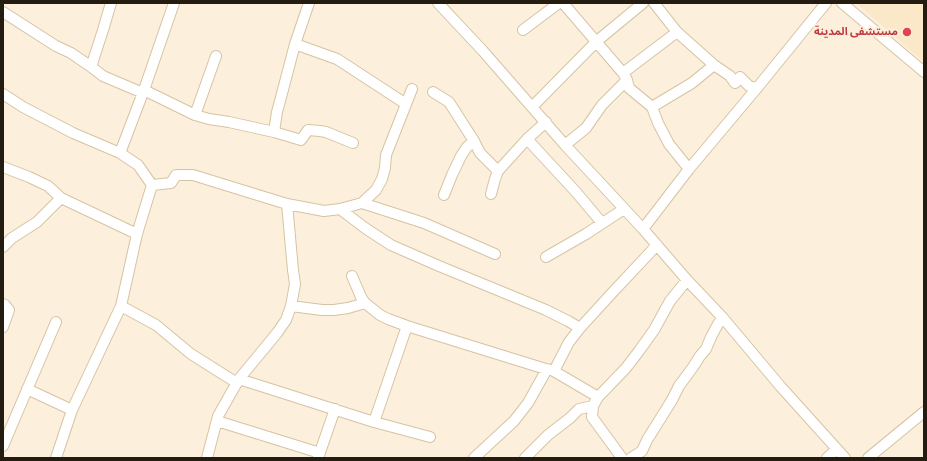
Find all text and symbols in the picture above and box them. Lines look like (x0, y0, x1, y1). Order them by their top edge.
place label: مستشفى المدينة (814, 25, 898, 39)
marker: مستشفى المدينة (901, 26, 913, 38)

